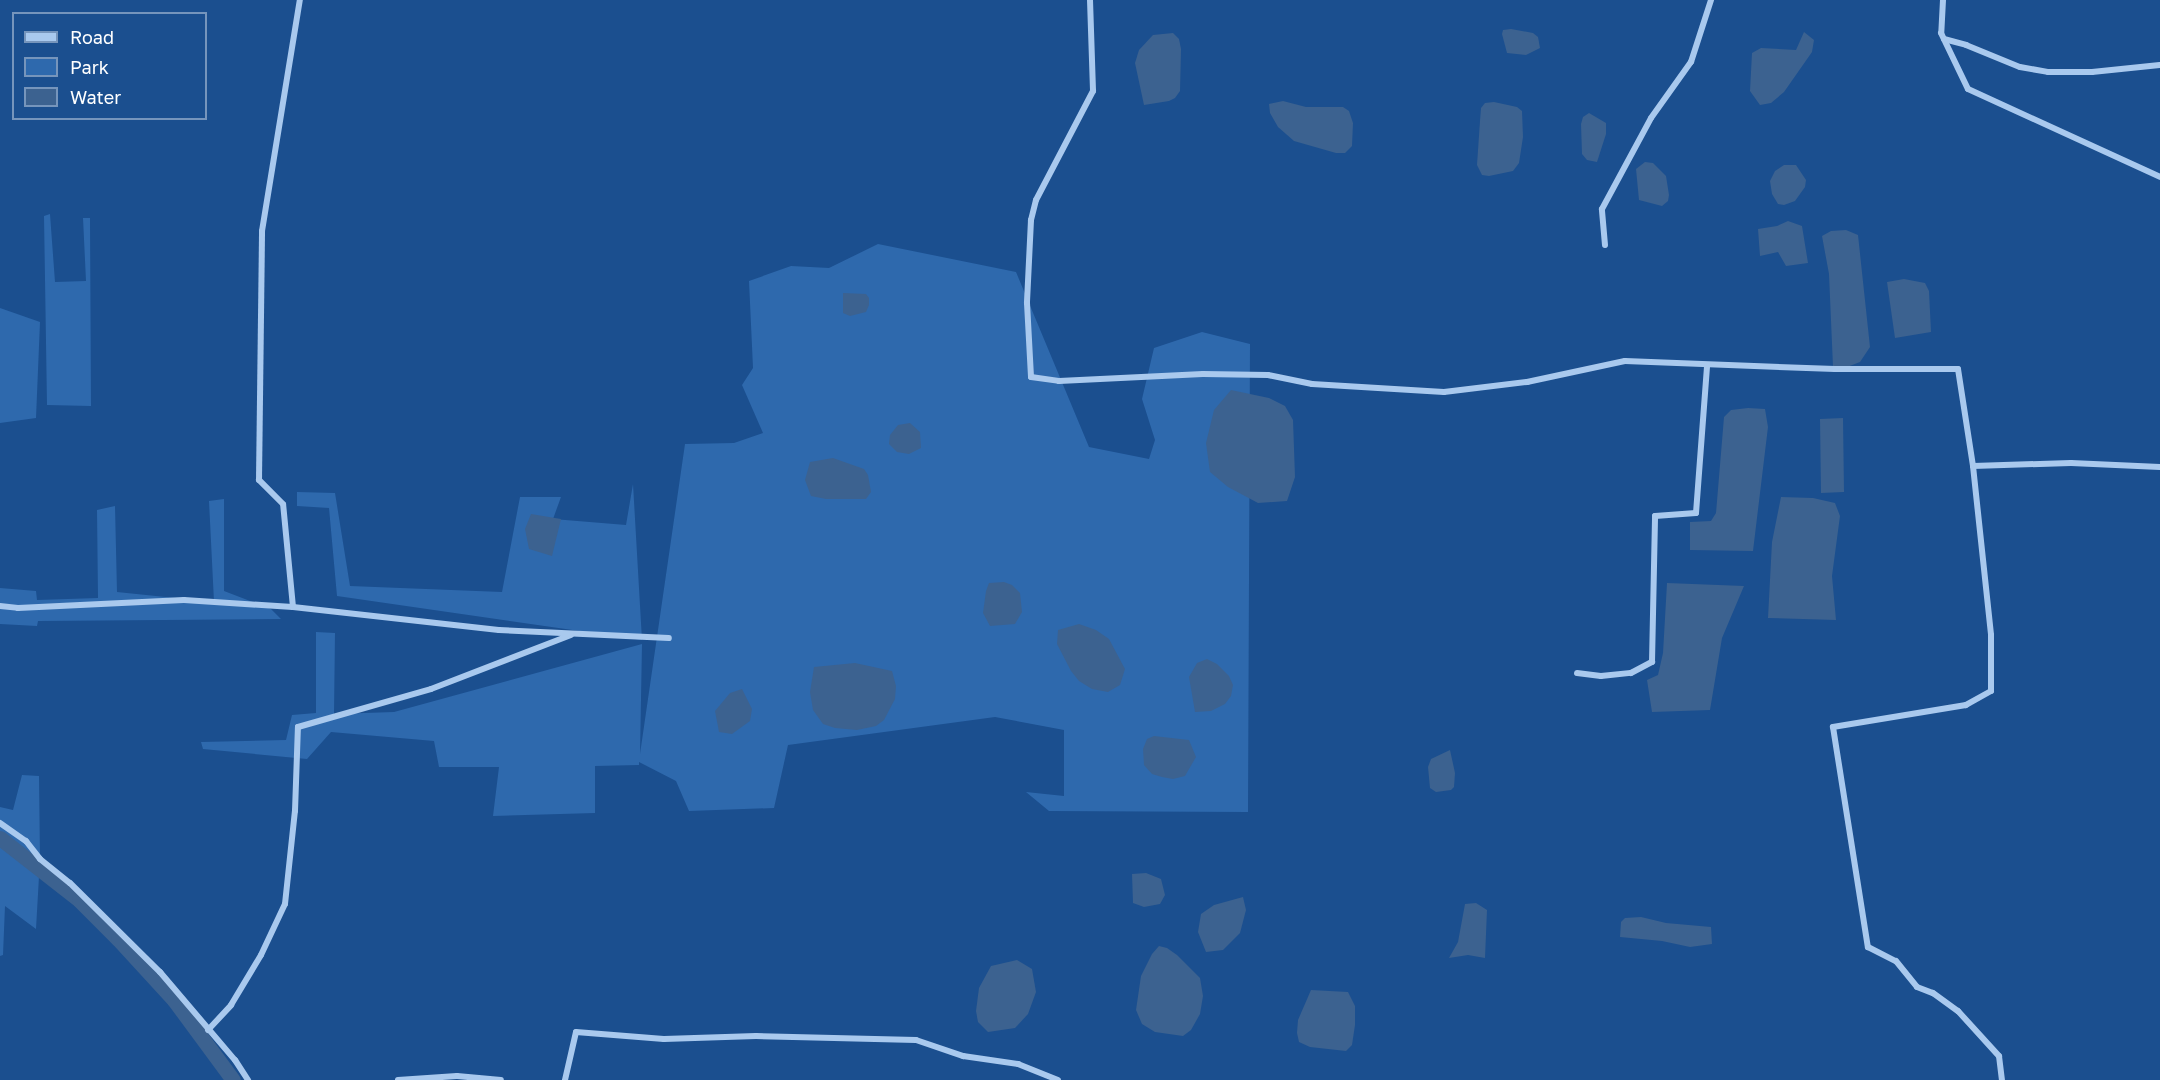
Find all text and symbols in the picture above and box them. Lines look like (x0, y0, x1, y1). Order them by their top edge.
legend (12, 12, 207, 120)
text: Road (70, 26, 114, 48)
text: Park (70, 56, 109, 78)
text: Water (70, 86, 121, 108)

